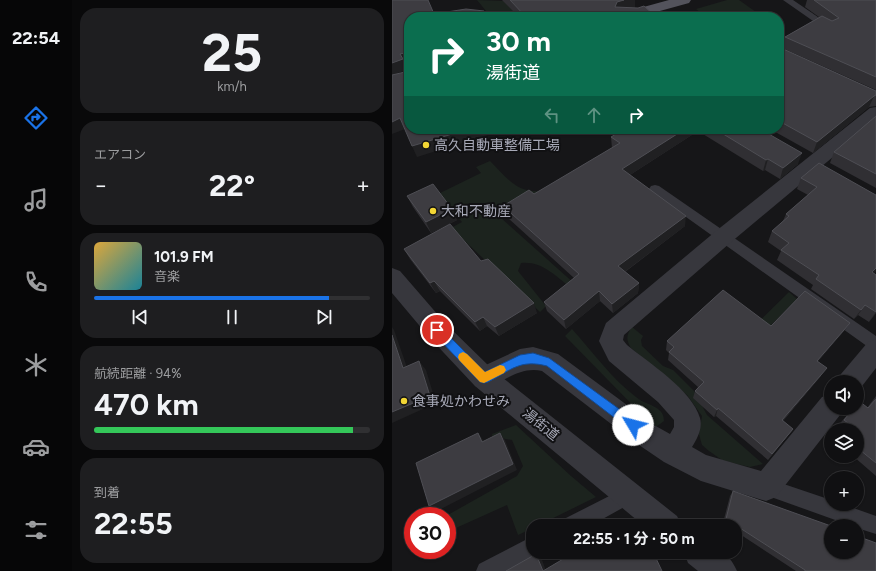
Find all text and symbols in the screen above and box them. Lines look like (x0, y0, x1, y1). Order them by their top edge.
text: 25 (202, 22, 262, 84)
text: 30 m (486, 24, 551, 58)
text: 22:54 (12, 27, 60, 49)
icon: right (420, 28, 472, 80)
text: 湯街道 (486, 62, 540, 84)
text: km/h (217, 79, 247, 94)
icon: directions (22, 104, 50, 132)
icon: left (541, 104, 563, 126)
icon: ahead (583, 104, 605, 126)
icon: right (625, 104, 647, 126)
place label: 高久自動車整備工場 (434, 137, 560, 154)
marker: 高久自動車整備工場 (421, 140, 431, 150)
text: エアコン (94, 147, 146, 162)
text: 22° (209, 167, 255, 204)
text: − (94, 172, 108, 199)
text: + (356, 172, 370, 199)
icon: music (22, 186, 50, 214)
place label: 大和不動産 (441, 203, 511, 220)
marker: 大和不動産 (428, 206, 438, 216)
text: 101.9 FM (154, 248, 214, 266)
icon: phone (22, 268, 50, 296)
text: 音楽 (154, 269, 180, 284)
icon: previous (129, 306, 151, 328)
icon: pause (221, 306, 243, 328)
icon: next (313, 306, 335, 328)
pin (420, 313, 454, 347)
icon: arrive (426, 319, 448, 341)
icon: climate (22, 351, 50, 379)
text: 航続距離 · 94% (94, 366, 181, 381)
map controls (824, 375, 864, 559)
button: sound (824, 375, 864, 415)
text: 470 km (94, 386, 199, 423)
place label: 食事処かわせみ (412, 393, 510, 410)
marker: 食事処かわせみ (399, 396, 409, 406)
position arrow (612, 404, 654, 446)
street label: 湯街道 (519, 405, 562, 444)
button: layers (824, 423, 864, 463)
icon: car (22, 433, 50, 461)
button: + (824, 471, 864, 511)
text: 到着 (94, 485, 120, 500)
text: 22:55 (94, 505, 173, 542)
speed limit sign: 30 (404, 507, 456, 559)
icon: filters (22, 516, 50, 544)
button: − (824, 519, 864, 559)
text: 22:55 · 1 分 · 50 m (573, 530, 695, 548)

